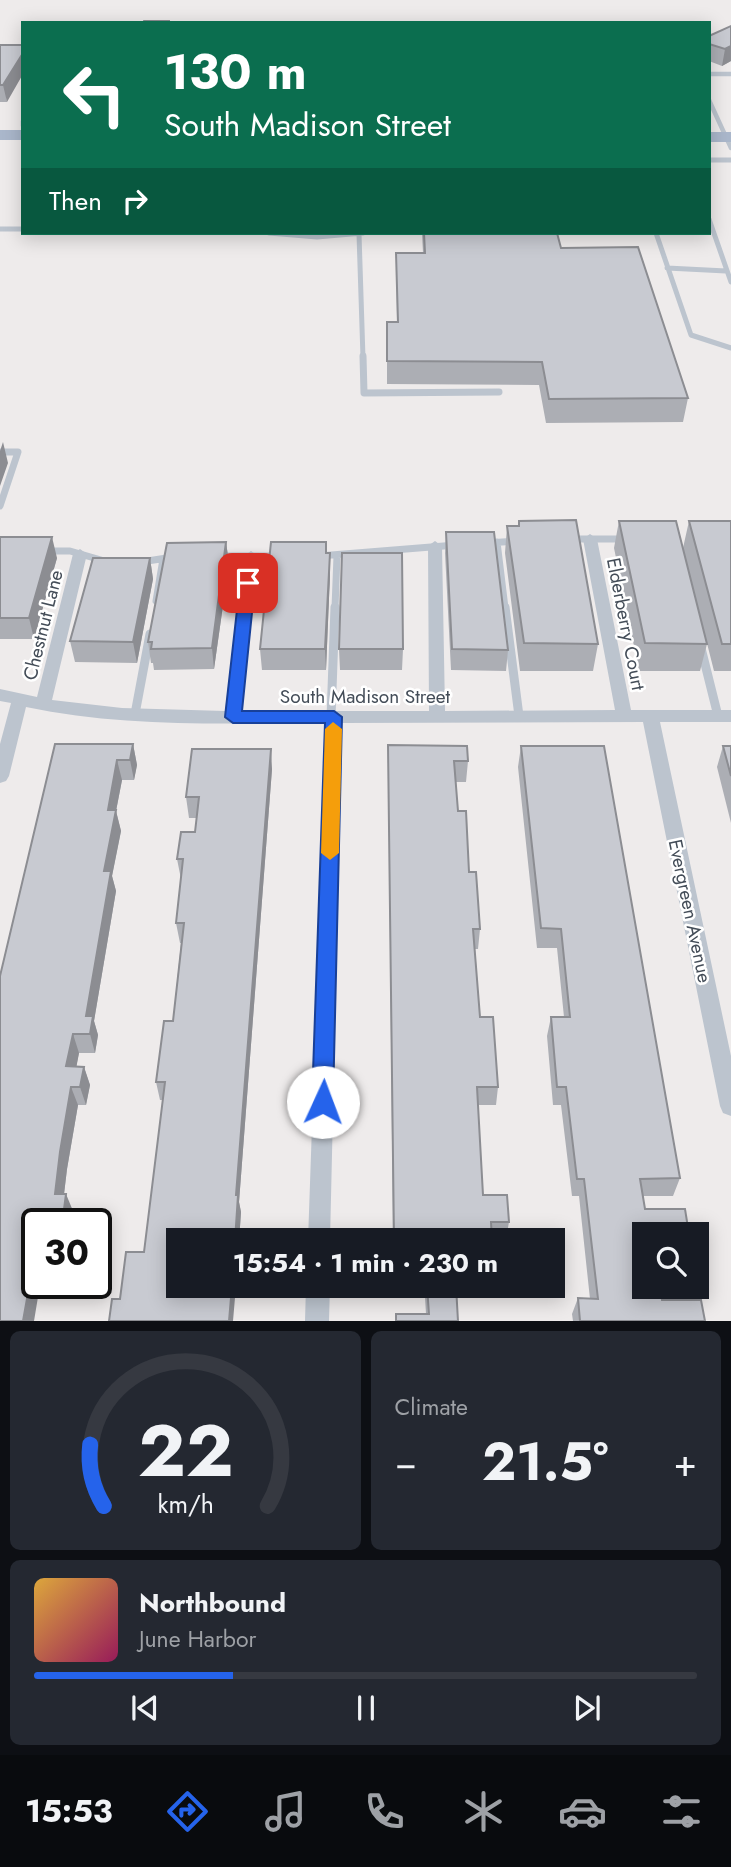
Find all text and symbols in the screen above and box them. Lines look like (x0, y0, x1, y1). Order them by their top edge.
text: 130 m (164, 37, 307, 107)
icon: left (49, 49, 140, 140)
text: South Madison Street (164, 102, 451, 148)
text: Then (49, 182, 102, 220)
icon: right (116, 182, 154, 220)
pin (218, 553, 278, 613)
street label: Elderberry Court (600, 555, 652, 693)
icon: arrive (229, 564, 267, 602)
street label: Chestnut Lane (16, 567, 70, 683)
street label: South Madison Street (280, 683, 451, 710)
street label: Evergreen Avenue (662, 837, 718, 985)
position arrow (286, 1065, 360, 1139)
speed limit sign: 30 (21, 1208, 112, 1299)
map controls (632, 1222, 709, 1299)
button: search (632, 1222, 709, 1299)
text: 15:54 · 1 min · 230 m (233, 1244, 498, 1282)
text: Climate (395, 1390, 468, 1424)
text: 22 (137, 1399, 233, 1504)
text: 21.5° (482, 1424, 608, 1500)
text: − (395, 1435, 417, 1490)
text: + (674, 1435, 697, 1490)
text: km/h (157, 1486, 214, 1522)
text: Northbound (139, 1584, 286, 1622)
text: June Harbor (139, 1622, 256, 1656)
icon: previous (126, 1689, 164, 1727)
icon: pause (347, 1689, 385, 1727)
icon: next (568, 1689, 606, 1727)
icon: directions (163, 1787, 212, 1836)
icon: music (261, 1787, 310, 1836)
icon: phone (360, 1787, 409, 1836)
icon: climate (459, 1787, 508, 1836)
icon: car (558, 1787, 607, 1836)
icon: filters (657, 1787, 706, 1836)
text: 15:53 (25, 1788, 113, 1834)

